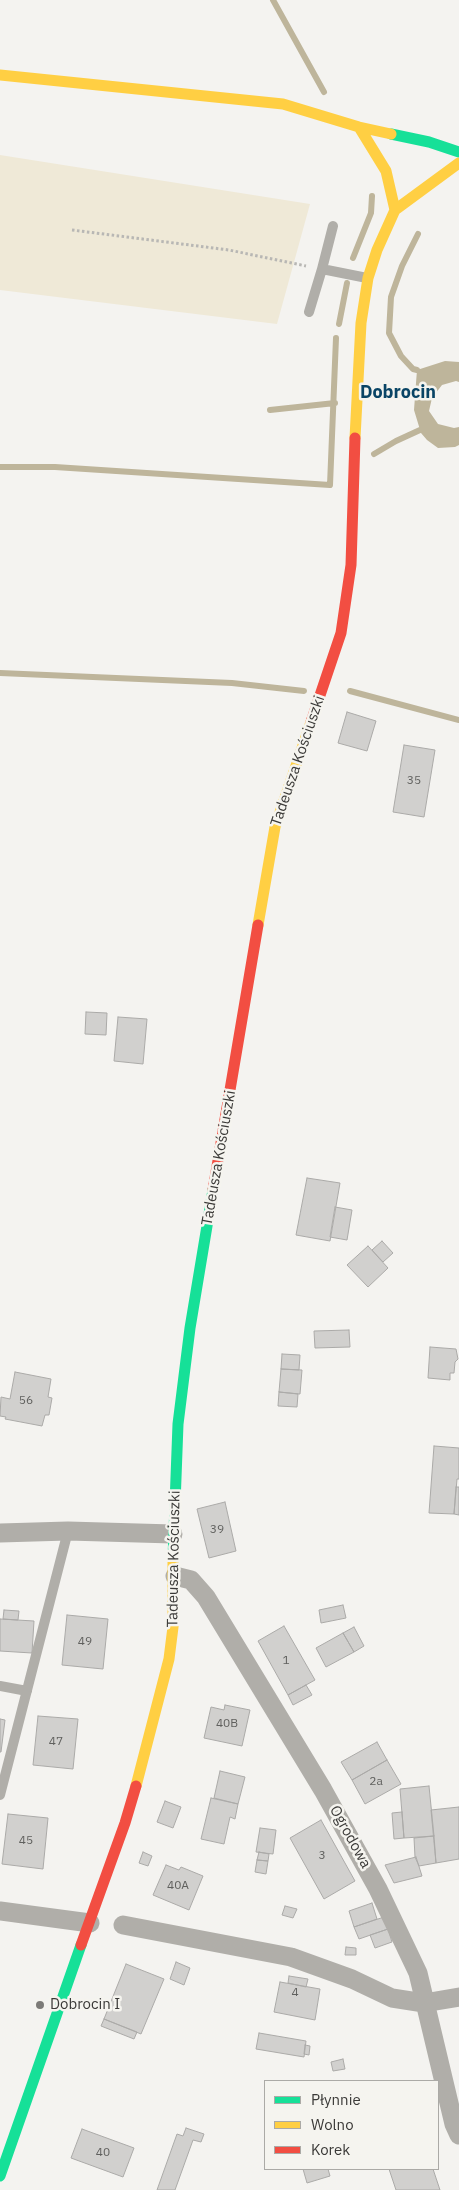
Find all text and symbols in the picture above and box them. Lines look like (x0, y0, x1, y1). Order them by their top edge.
district label: Dobrocin (360, 382, 436, 404)
street label: Tadeusza Kościuszki (267, 693, 329, 829)
house number: 35 (407, 774, 421, 788)
street label: Tadeusza Kościuszki (198, 1089, 240, 1227)
house number: 56 (19, 1394, 33, 1408)
street label: Tadeusza Kościuszki (164, 1490, 184, 1628)
house number: 39 (210, 1523, 224, 1537)
house number: 49 (78, 1635, 92, 1649)
house number: 1 (282, 1654, 290, 1668)
house number: 40B (216, 1717, 238, 1731)
house number: 47 (49, 1735, 63, 1749)
house number: 2a (369, 1775, 383, 1789)
street label: Ogrodowa (325, 1803, 375, 1871)
house number: 45 (19, 1834, 33, 1848)
house number: 3 (318, 1849, 326, 1863)
house number: 40A (167, 1879, 189, 1893)
house number: 4 (291, 1986, 299, 2000)
place label: Dobrocin I (50, 1996, 120, 2014)
marker: Dobrocin I (34, 1999, 46, 2011)
legend (264, 2080, 439, 2170)
text: Płynnie (311, 2090, 361, 2109)
text: Wolno (311, 2115, 354, 2134)
text: Korek (311, 2140, 350, 2159)
house number: 40 (96, 2146, 110, 2160)

